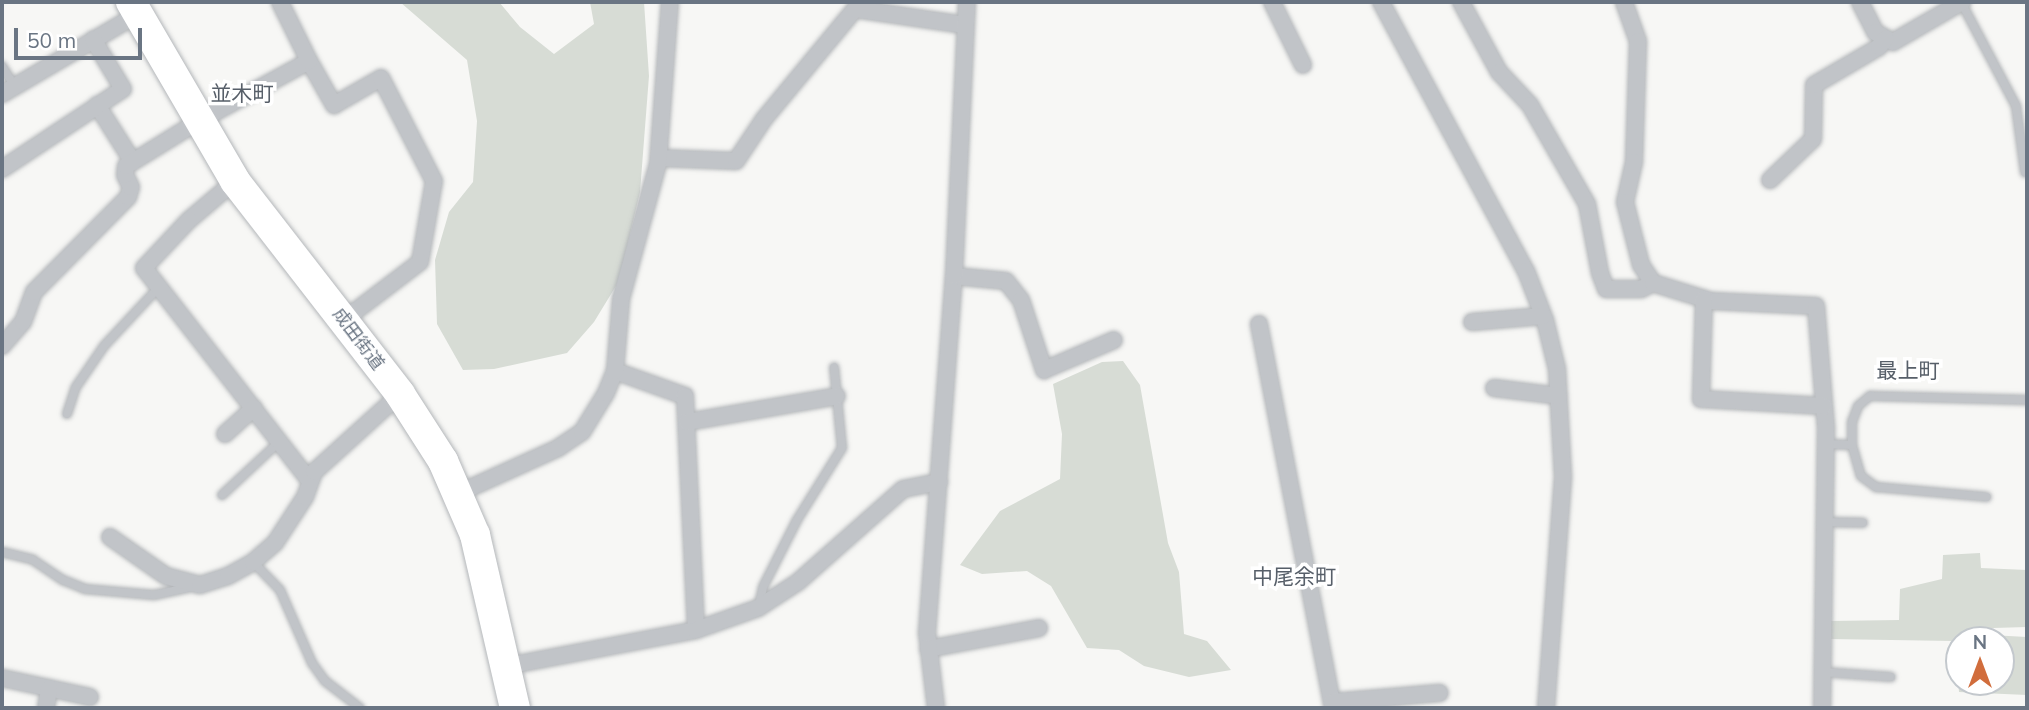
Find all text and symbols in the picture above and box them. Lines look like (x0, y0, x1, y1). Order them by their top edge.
scale bar (18, 14, 145, 58)
text: 50 m (27, 27, 76, 53)
district label: 並木町 (211, 80, 273, 106)
street label: 成田街道 (328, 304, 388, 374)
district label: 最上町 (1877, 357, 1939, 383)
district label: 中尾余町 (1252, 563, 1336, 589)
north arrow (1945, 626, 2015, 696)
text: N (1973, 630, 1987, 654)

